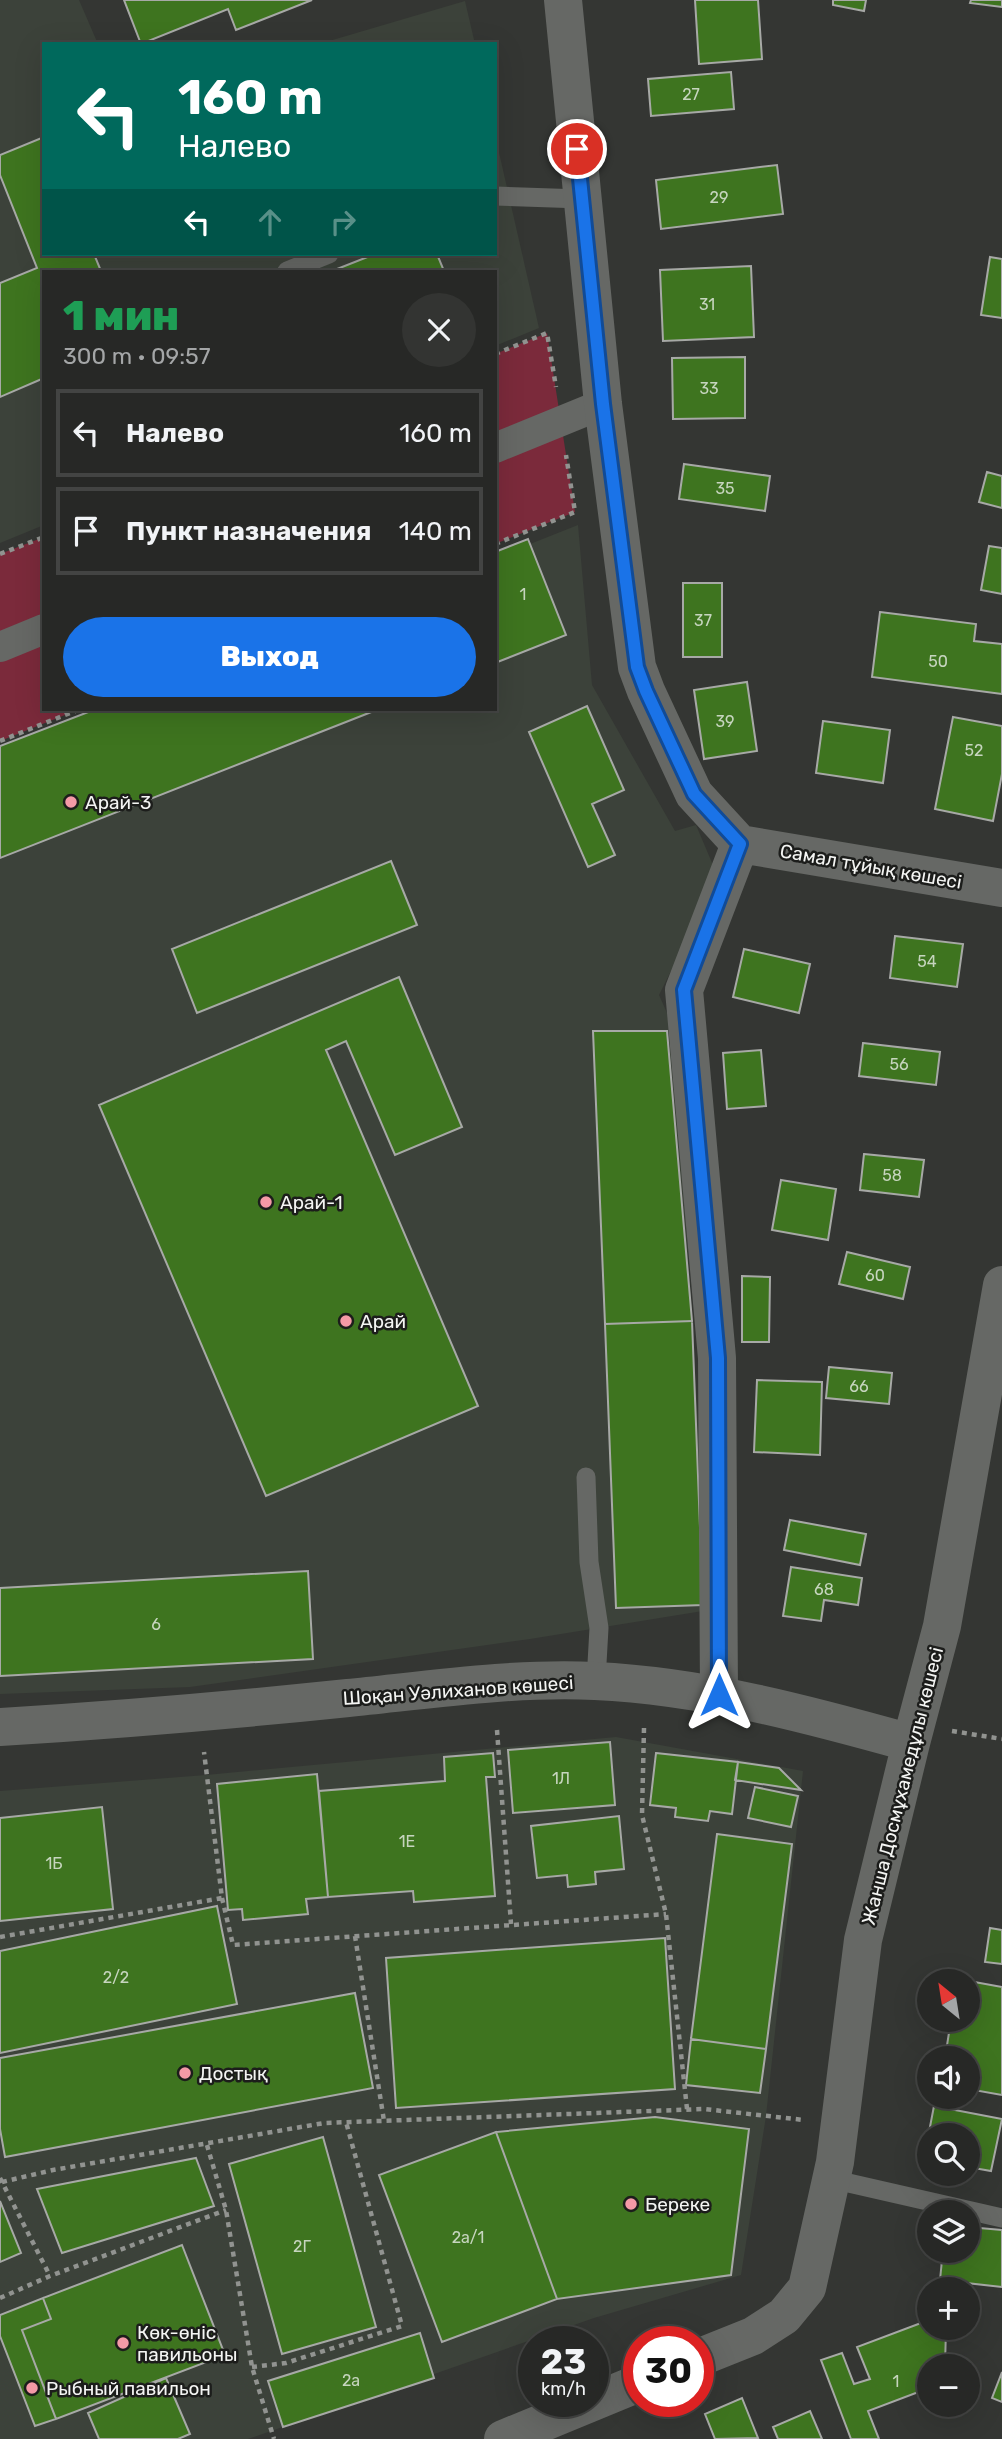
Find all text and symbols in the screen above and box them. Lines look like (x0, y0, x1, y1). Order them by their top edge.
text: 160 m (178, 68, 323, 126)
icon: left (63, 70, 154, 161)
house number: 27 (682, 85, 700, 104)
pin (547, 119, 607, 179)
text: Налево (178, 127, 291, 165)
icon: arrive (558, 130, 596, 168)
house number: 29 (710, 188, 728, 207)
icon: left (178, 203, 216, 241)
icon: ahead (251, 203, 289, 241)
icon: right (324, 203, 362, 241)
text: 1 мин (63, 291, 179, 341)
button: close (402, 293, 476, 367)
house number: 31 (699, 295, 715, 314)
text: 300 m · 09:57 (63, 342, 211, 370)
house number: 33 (699, 379, 719, 398)
icon: left (67, 414, 105, 452)
text: Налево (126, 418, 224, 449)
text: 160 m (399, 418, 472, 449)
house number: 35 (715, 479, 735, 498)
icon: arrive (67, 512, 105, 550)
text: Пункт назначения (126, 516, 371, 547)
text: 140 m (399, 516, 472, 547)
house number: 1 (520, 585, 526, 604)
house number: 37 (694, 611, 712, 630)
button: Выход (63, 617, 476, 697)
house number: 50 (928, 652, 948, 671)
house number: 39 (715, 712, 735, 731)
house number: 52 (965, 741, 983, 760)
place label: Арай-3 (85, 791, 151, 814)
marker: Арай-3 (63, 794, 79, 810)
street label: Самал тұйық көшесі (778, 839, 964, 894)
house number: 54 (917, 952, 937, 971)
house number: 56 (889, 1055, 909, 1074)
house number: 58 (882, 1166, 902, 1185)
place label: Арай-1 (280, 1191, 343, 1214)
marker: Арай-1 (258, 1194, 274, 1210)
house number: 60 (865, 1266, 885, 1285)
place label: Арай (360, 1310, 406, 1333)
marker: Арай (338, 1313, 354, 1329)
house number: 66 (849, 1377, 869, 1396)
house number: 68 (814, 1580, 834, 1599)
house number: 6 (151, 1615, 161, 1634)
street label: Жанша Досмұхамедұлы көшесі (857, 1645, 948, 1927)
position arrow (682, 1658, 756, 1732)
street label: Шоқан Уәлиханов көшесі (342, 1671, 574, 1710)
house number: 1Л (552, 1769, 570, 1788)
house number: 1Е (399, 1832, 415, 1851)
house number: 1Б (45, 1854, 63, 1873)
house number: 2/2 (103, 1968, 129, 1987)
north arrow (917, 1969, 980, 2032)
map controls (917, 1969, 980, 2417)
button: sound (917, 2046, 980, 2109)
place label: Достық (199, 2062, 268, 2085)
marker: Достық (177, 2065, 193, 2081)
button: search (917, 2123, 980, 2186)
place label: Береке (645, 2193, 710, 2216)
marker: Береке (623, 2196, 639, 2212)
button: layers (917, 2200, 980, 2263)
house number: 2а/1 (452, 2228, 484, 2247)
house number: 2Г (293, 2237, 312, 2256)
button: + (917, 2277, 980, 2340)
place label: Көк-өніс павильоны (137, 2321, 237, 2366)
speed limit sign: 30 (623, 2326, 714, 2417)
marker: Көк-өніс павильоны (115, 2335, 131, 2351)
text: 23 (541, 2341, 586, 2383)
button: − (917, 2354, 980, 2417)
house number: 2а (342, 2371, 360, 2390)
house number: 1 (893, 2372, 899, 2391)
place label: Рыбный павильон (46, 2377, 211, 2400)
text: km/h (541, 2378, 586, 2400)
marker: Рыбный павильон (24, 2380, 40, 2396)

